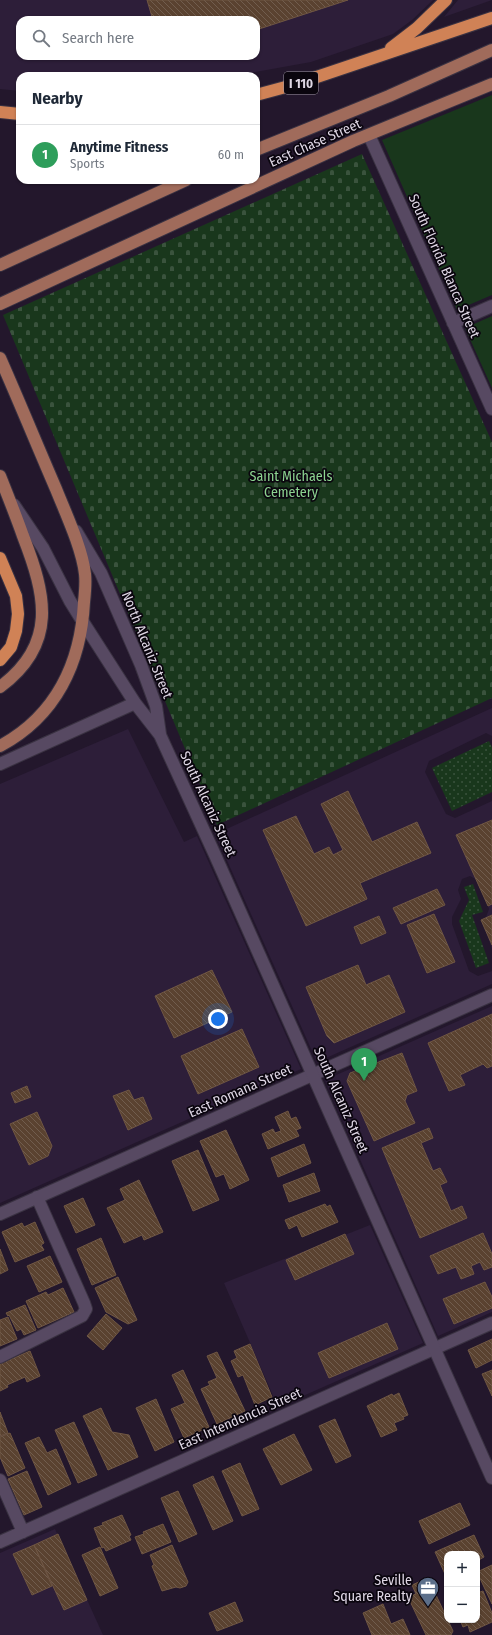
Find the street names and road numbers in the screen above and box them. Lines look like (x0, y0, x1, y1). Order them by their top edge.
road number: I 110 (284, 72, 318, 94)
street label: East Chase Street (266, 115, 364, 171)
street label: South Florida Blanca Street (405, 191, 484, 341)
street label: North Alcaniz Street (118, 589, 176, 701)
street label: South Alcaniz Street (176, 748, 240, 860)
street label: South Alcaniz Street (310, 1044, 372, 1156)
street label: East Romana Street (186, 1060, 295, 1121)
street label: East Intendencia Street (176, 1384, 304, 1454)

